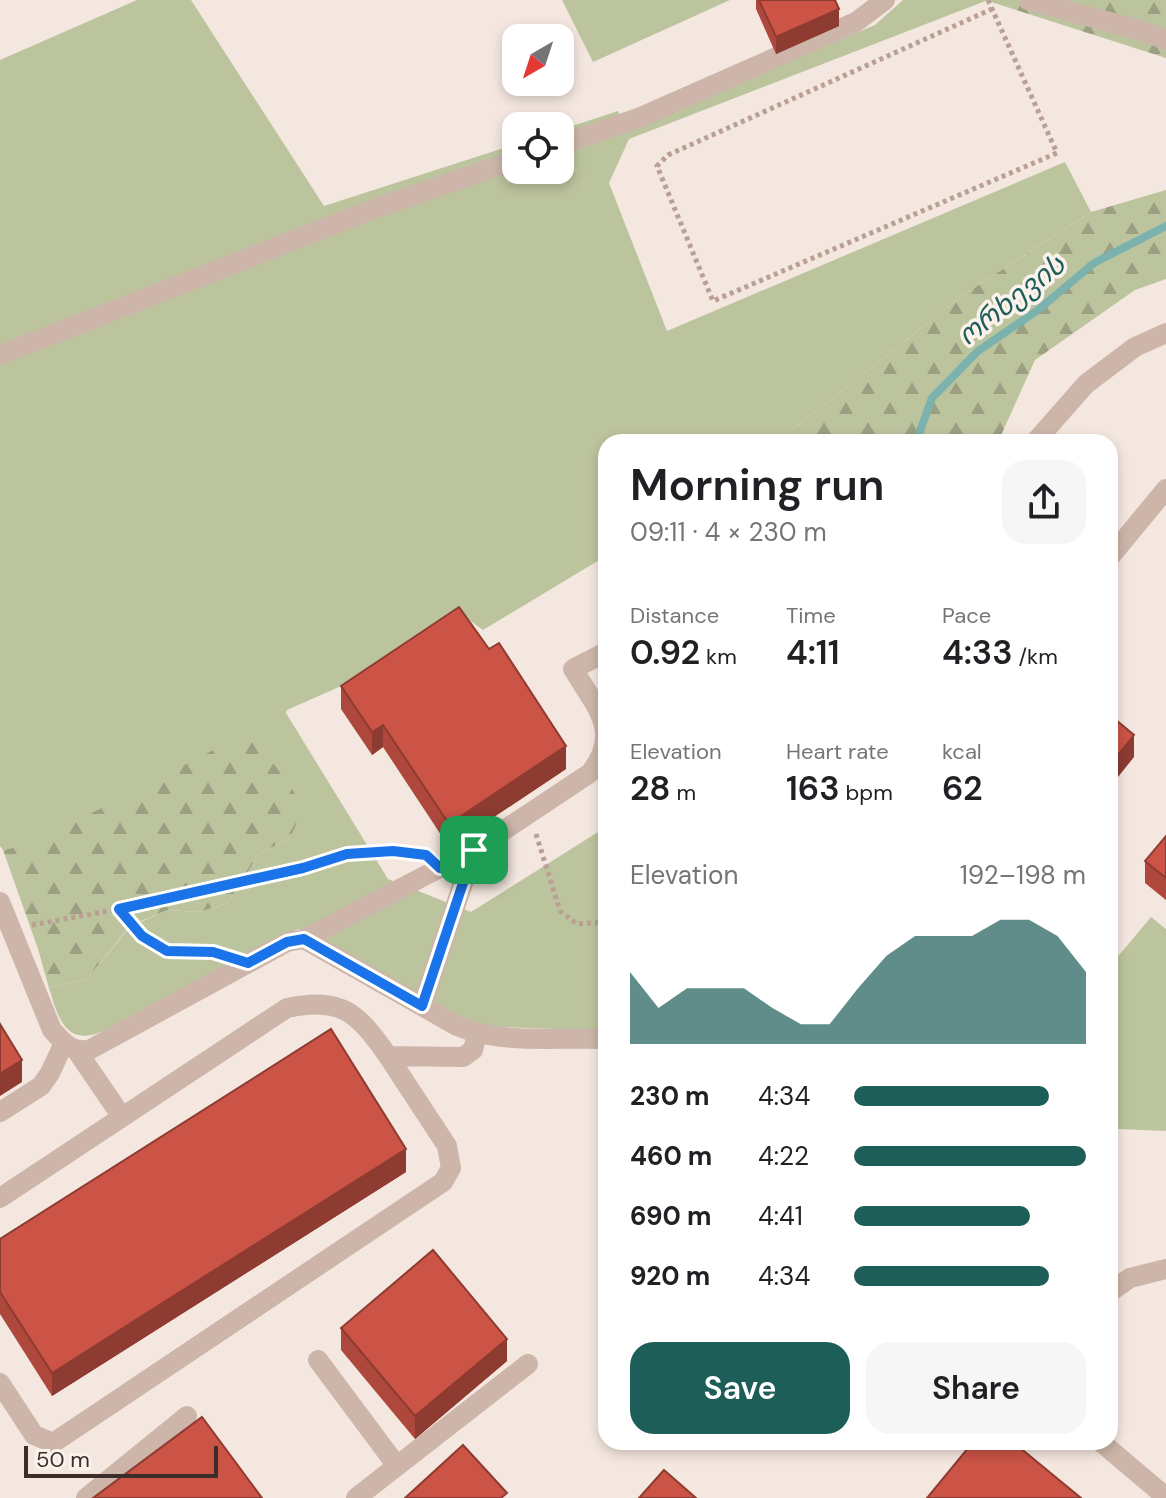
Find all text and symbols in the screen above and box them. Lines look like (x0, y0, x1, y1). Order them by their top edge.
north arrow (502, 24, 574, 96)
map controls (502, 24, 574, 184)
button: locate (502, 112, 574, 184)
water label: ორხევის (950, 246, 1073, 354)
text: Morning run (630, 456, 884, 514)
button: share (1002, 460, 1086, 544)
text: 09:11 · 4 × 230 m (630, 515, 827, 549)
text: Distance (630, 601, 719, 630)
text: Time (786, 601, 836, 630)
text: Pace (942, 601, 991, 630)
text: 0.92 (630, 630, 700, 675)
text: 4:11 (786, 630, 839, 675)
text: 4:33 (942, 630, 1013, 675)
text: km (700, 642, 737, 671)
text: /km (1013, 642, 1058, 671)
text: Elevation (630, 737, 722, 766)
text: Heart rate (786, 737, 889, 766)
text: kcal (942, 737, 982, 766)
text: 28 (630, 766, 671, 811)
text: 163 (786, 766, 840, 811)
text: 62 (942, 766, 983, 811)
text: m (671, 778, 696, 807)
text: bpm (840, 778, 893, 807)
pin (440, 816, 508, 884)
icon: arrive (452, 828, 496, 872)
text: Elevation (630, 858, 738, 892)
text: 192–198 m (960, 858, 1086, 892)
text: 230 m (630, 1079, 710, 1113)
text: 4:34 (758, 1079, 810, 1113)
text: 460 m (630, 1139, 712, 1173)
text: 4:22 (758, 1139, 809, 1173)
text: 690 m (630, 1199, 711, 1233)
text: 4:41 (758, 1199, 803, 1233)
text: 920 m (630, 1259, 710, 1293)
text: 4:34 (758, 1259, 810, 1293)
button: Save (630, 1342, 850, 1434)
button: Share (866, 1342, 1086, 1434)
scale bar (24, 1442, 218, 1478)
text: 50 m (36, 1445, 90, 1474)

